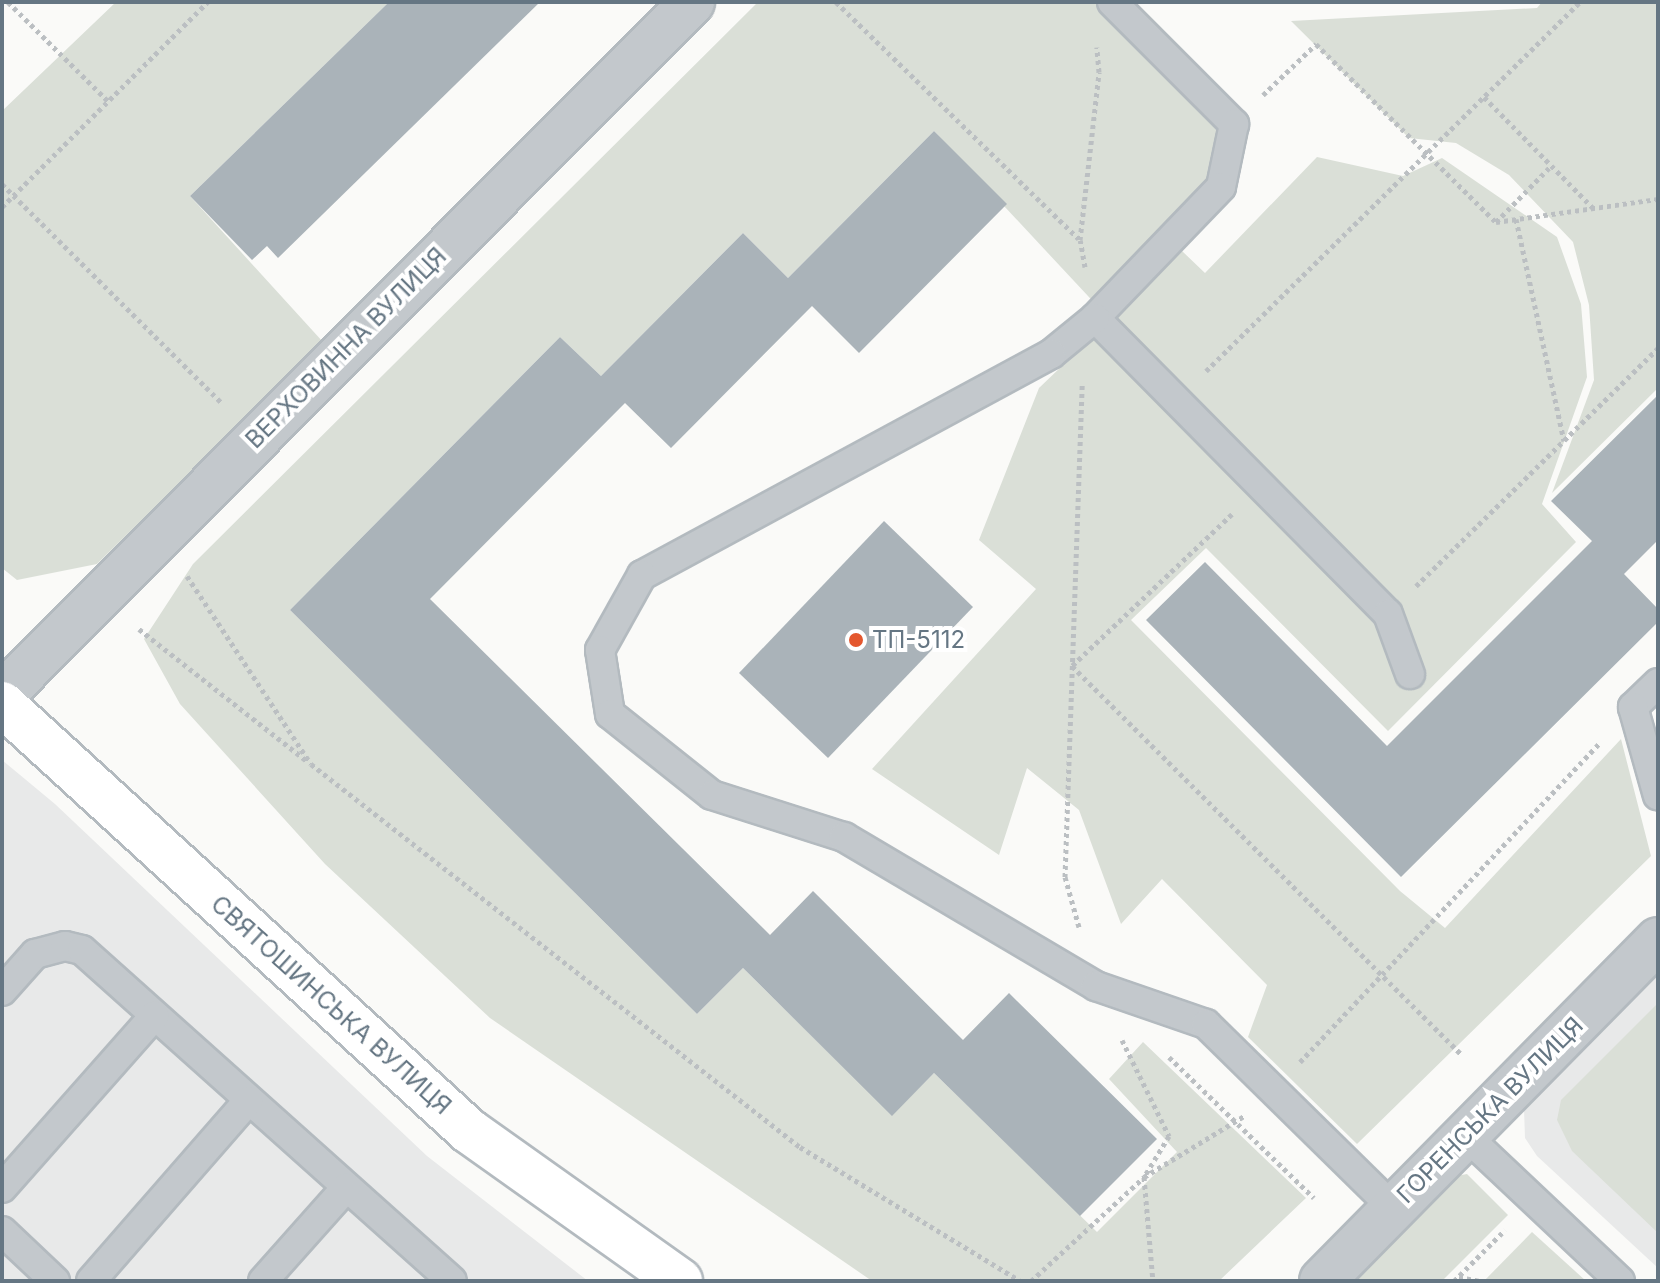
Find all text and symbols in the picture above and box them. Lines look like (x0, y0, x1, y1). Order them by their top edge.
street label: ВЕРХОВИННА ВУЛИЦЯ (240, 242, 452, 454)
place label: ТП-5112 (872, 626, 965, 654)
marker: ТП-5112 (847, 631, 865, 649)
street label: СВЯТОШИНСЬКА ВУЛИЦЯ (205, 890, 457, 1120)
street label: ГОРЕНСЬКА ВУЛИЦЯ (1391, 1011, 1589, 1209)

